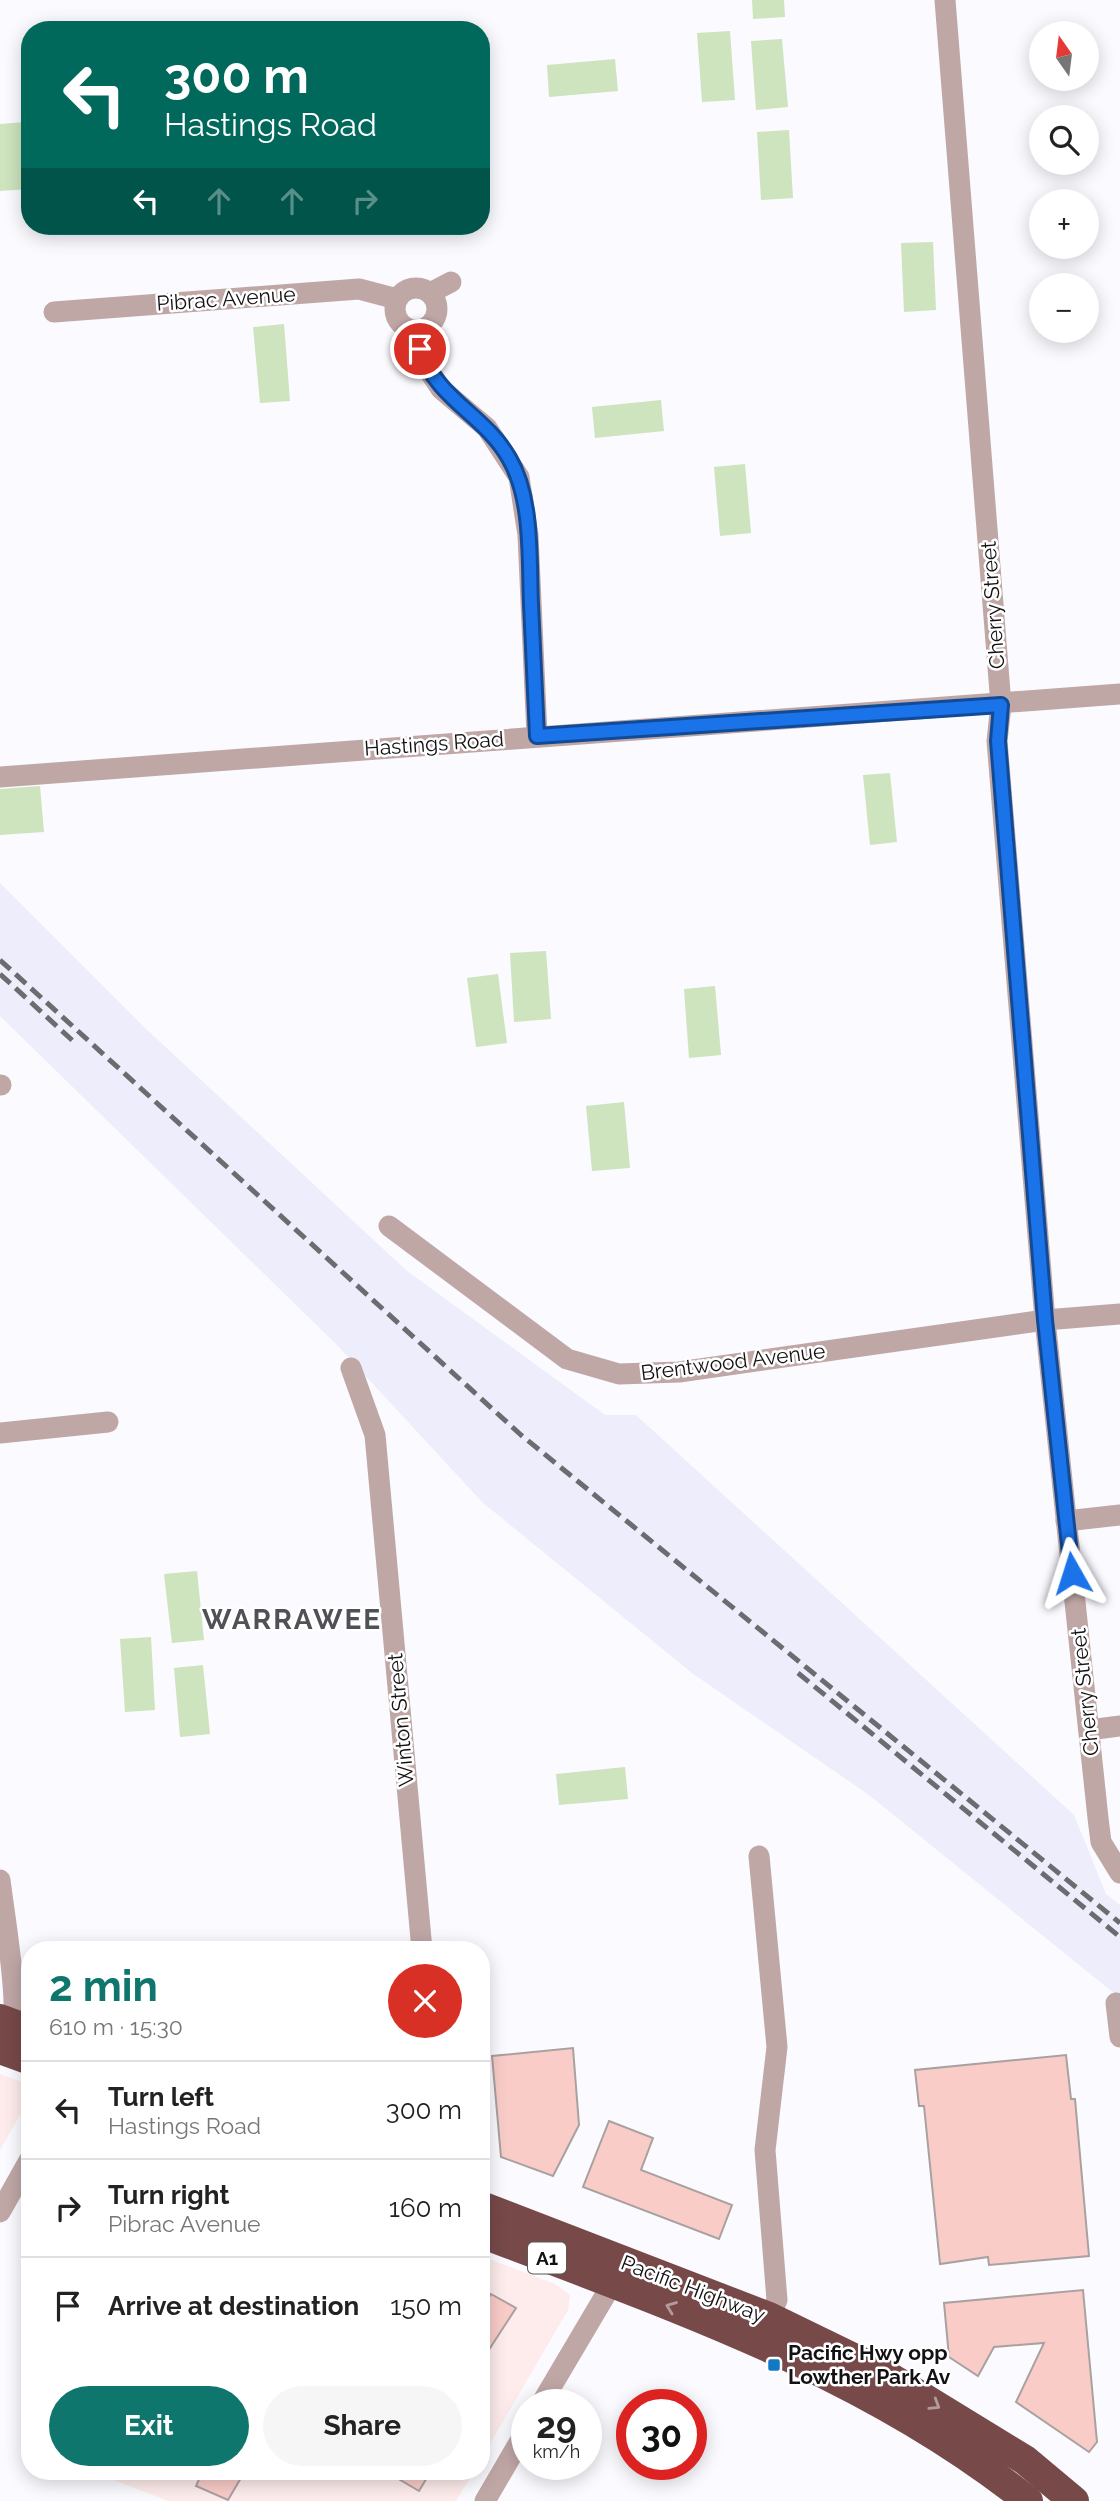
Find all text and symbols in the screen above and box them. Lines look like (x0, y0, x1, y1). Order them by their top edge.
north arrow (1029, 21, 1099, 91)
map controls (1029, 21, 1099, 343)
text: 300 m (164, 47, 309, 104)
icon: left (49, 49, 140, 140)
button: search (1029, 105, 1099, 175)
text: Hastings Road (164, 106, 377, 143)
icon: left (127, 182, 165, 220)
icon: ahead (200, 182, 238, 220)
icon: ahead (273, 182, 311, 220)
icon: right (346, 182, 384, 220)
button: + (1029, 189, 1099, 259)
button: − (1029, 273, 1099, 343)
street label: Pibrac Avenue (156, 281, 296, 316)
pin (390, 319, 450, 379)
icon: arrive (401, 330, 439, 368)
street label: Cherry Street (976, 540, 1009, 670)
street label: Hastings Road (363, 726, 505, 761)
street label: Brentwood Avenue (639, 1338, 827, 1385)
position arrow (1035, 1536, 1109, 1610)
district label: WARRAWEE (202, 1603, 382, 1636)
street label: Cherry Street (1065, 1627, 1104, 1757)
street label: Winton Street (382, 1652, 419, 1788)
text: 2 min (49, 1962, 158, 2011)
button: close (388, 1964, 462, 2038)
text: 610 m · 15:30 (49, 2013, 183, 2040)
text: Turn left (108, 2082, 214, 2112)
icon: left (49, 2091, 87, 2129)
text: 300 m (386, 2095, 462, 2125)
text: Hastings Road (108, 2112, 261, 2139)
text: Turn right (108, 2180, 229, 2210)
icon: right (49, 2189, 87, 2227)
text: 160 m (389, 2193, 462, 2223)
text: Pibrac Avenue (108, 2210, 261, 2237)
road number: A1 (528, 2242, 566, 2274)
street label: Pacific Highway (618, 2250, 769, 2327)
icon: arrive (49, 2287, 87, 2325)
text: Arrive at destination (108, 2291, 359, 2321)
text: 150 m (390, 2291, 462, 2321)
one-way arrow (666, 2301, 678, 2315)
place label: Pacific Hwy opp Lowther Park Av (788, 2340, 951, 2389)
marker: Pacific Hwy opp Lowther Park Av (766, 2357, 782, 2373)
button: Exit (49, 2386, 249, 2466)
button: Share (263, 2386, 462, 2466)
speed limit sign: 30 (616, 2389, 707, 2480)
one-way arrow (927, 2396, 940, 2409)
text: 29 (536, 2405, 577, 2446)
text: km/h (533, 2441, 580, 2462)

